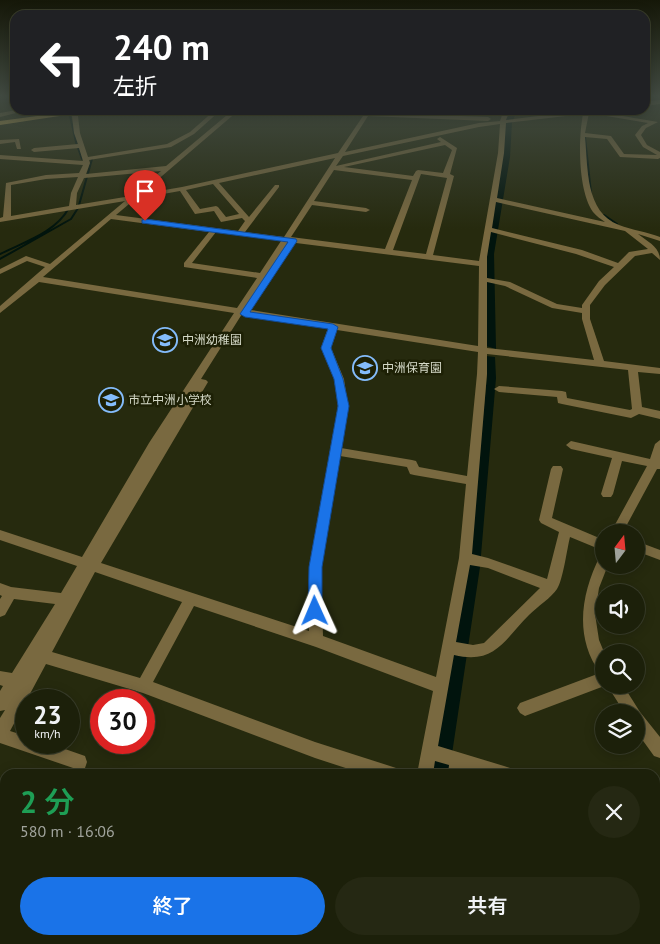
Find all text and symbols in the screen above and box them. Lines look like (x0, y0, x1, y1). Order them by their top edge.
text: 240 m (113, 24, 210, 70)
icon: left (30, 30, 95, 95)
text: 左折 (113, 72, 157, 100)
pin (124, 170, 166, 221)
icon: arrive (131, 177, 159, 205)
school or university icon: 中洲幼稚園 (152, 327, 178, 353)
place label: 中洲幼稚園 (182, 332, 242, 347)
school or university icon: 中洲保育園 (352, 355, 378, 381)
place label: 中洲保育園 (382, 360, 442, 375)
school or university icon: 市立中洲小学校 (98, 387, 124, 413)
place label: 市立中洲小学校 (128, 392, 212, 407)
north arrow (595, 524, 645, 574)
map controls (595, 524, 645, 754)
position arrow (288, 584, 340, 636)
button: sound (595, 584, 645, 634)
button: search (595, 644, 645, 694)
speed limit sign: 30 (90, 689, 155, 754)
text: 23 (33, 699, 62, 731)
button: layers (595, 704, 645, 754)
text: km/h (34, 726, 61, 741)
text: 2 分 (20, 782, 75, 821)
button: close (588, 786, 640, 838)
text: 580 m · 16:06 (20, 821, 115, 841)
button: 終了 (20, 877, 325, 935)
button: 共有 (335, 877, 640, 935)

